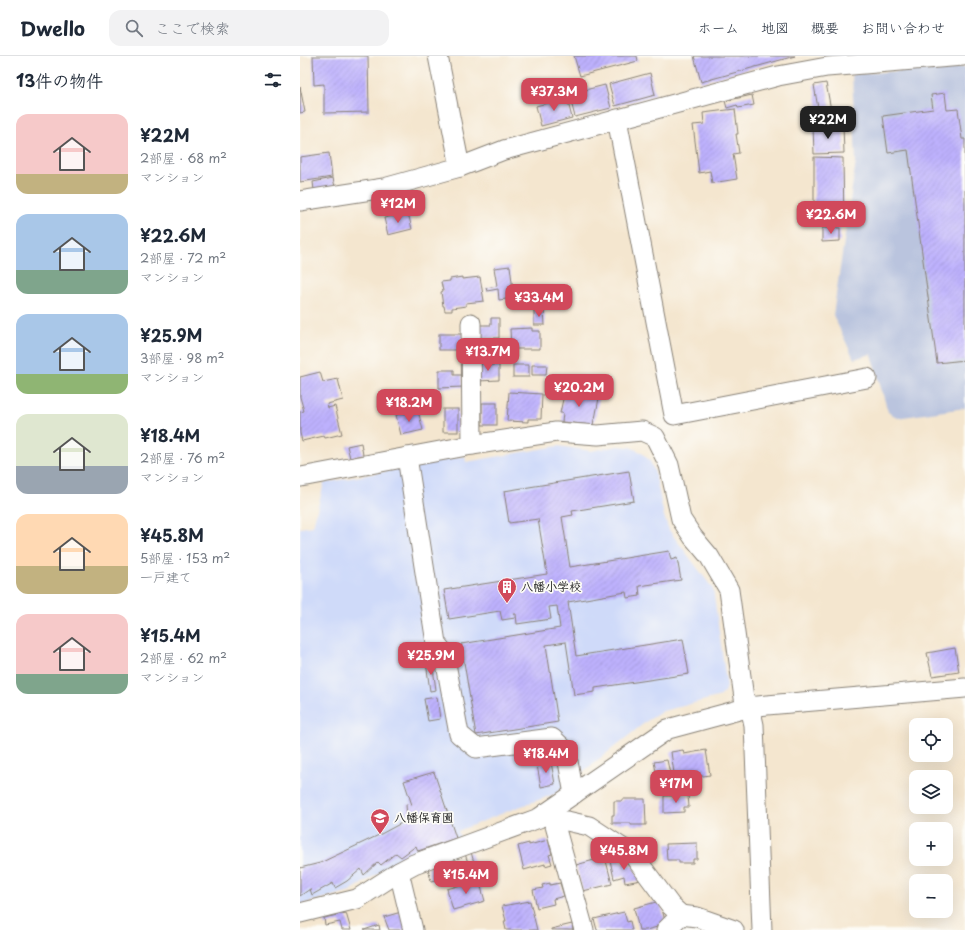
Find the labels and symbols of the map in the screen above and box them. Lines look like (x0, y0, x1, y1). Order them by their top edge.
pin: ¥37.3M (521, 78, 587, 112)
pin: ¥22M (804, 106, 852, 140)
pin: ¥12M (374, 190, 422, 224)
pin: ¥22.6M (798, 201, 864, 235)
pin: ¥33.4M (506, 284, 572, 318)
pin: ¥13.7M (455, 338, 521, 372)
pin: ¥20.2M (546, 374, 612, 408)
pin: ¥18.2M (376, 389, 442, 423)
building icon: 八幡小学校 (496, 576, 518, 604)
place label: 八幡小学校 (521, 577, 581, 595)
pin: ¥25.9M (398, 642, 464, 676)
pin: ¥18.4M (513, 740, 579, 774)
pin: ¥17M (652, 770, 700, 804)
school or university icon: 八幡保育園 (369, 807, 391, 835)
place label: 八幡保育園 (394, 808, 454, 826)
pin: ¥45.8M (591, 837, 657, 871)
pin: ¥15.4M (433, 861, 499, 895)

